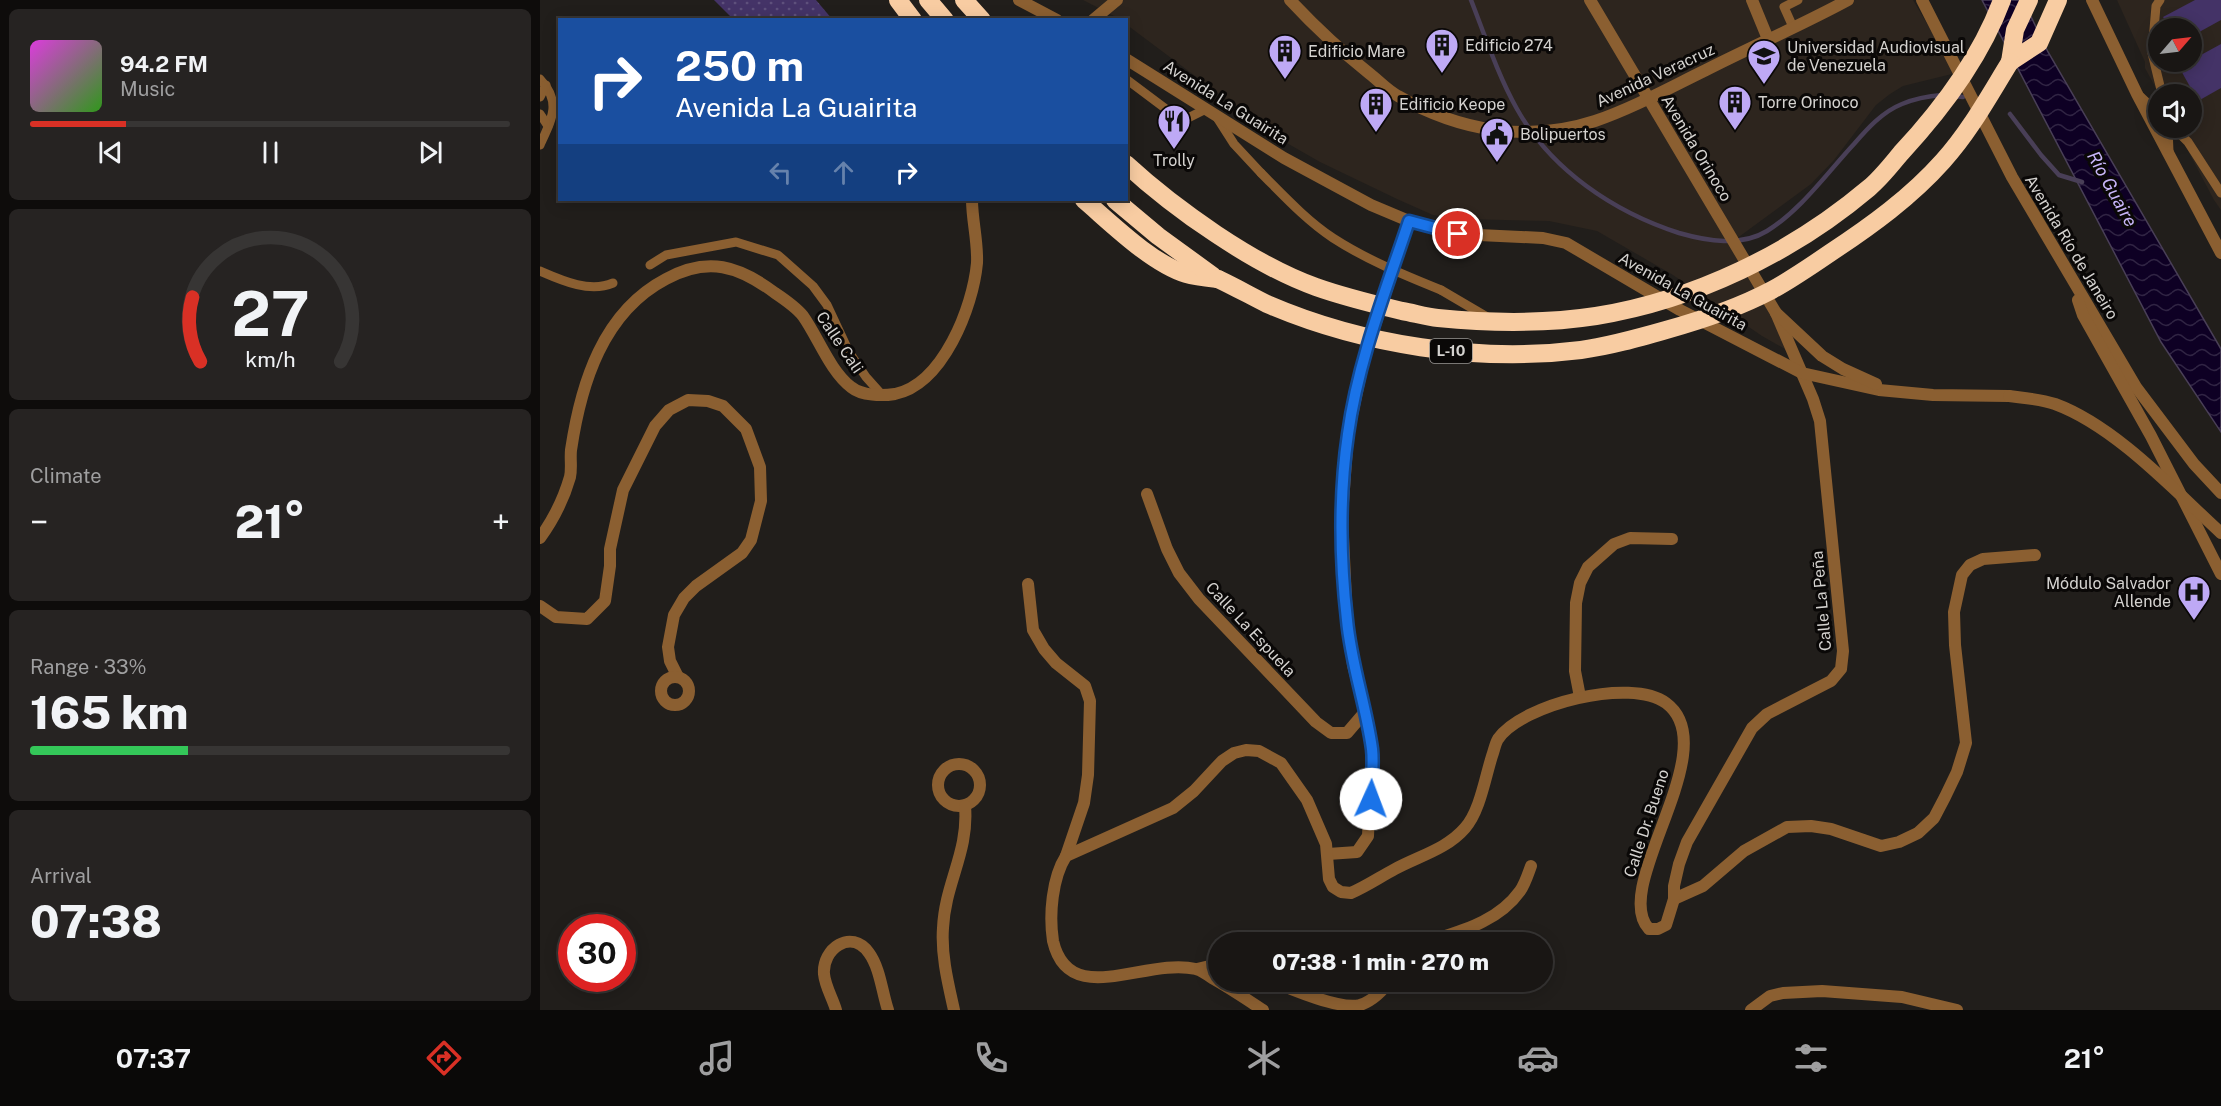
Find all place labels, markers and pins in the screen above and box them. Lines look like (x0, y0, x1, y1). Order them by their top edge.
building icon: Edificio 274 (1424, 27, 1460, 74)
building icon: Edificio Mare (1267, 33, 1303, 80)
place label: Edificio 274 (1465, 36, 1553, 55)
school or university icon: Universidad Audiovisual de Venezuela (1746, 38, 1782, 85)
place label: Universidad Audiovisual de Venezuela (1787, 38, 1965, 75)
place label: Edificio Mare (1308, 42, 1405, 61)
building icon: Torre Orinoco (1717, 84, 1753, 131)
building icon: Edificio Keope (1358, 86, 1394, 133)
place label: Torre Orinoco (1758, 93, 1859, 112)
place label: Edificio Keope (1399, 95, 1505, 114)
restaurant icon: Trolly (1156, 103, 1192, 150)
public building icon: Bolipuertos (1479, 116, 1515, 163)
place label: Bolipuertos (1520, 125, 1606, 144)
place label: Trolly (1153, 151, 1195, 170)
pin (1432, 208, 1483, 259)
place label: Módulo Salvador Allende (2046, 574, 2171, 611)
hospital icon: Módulo Salvador Allende (2176, 574, 2212, 621)

